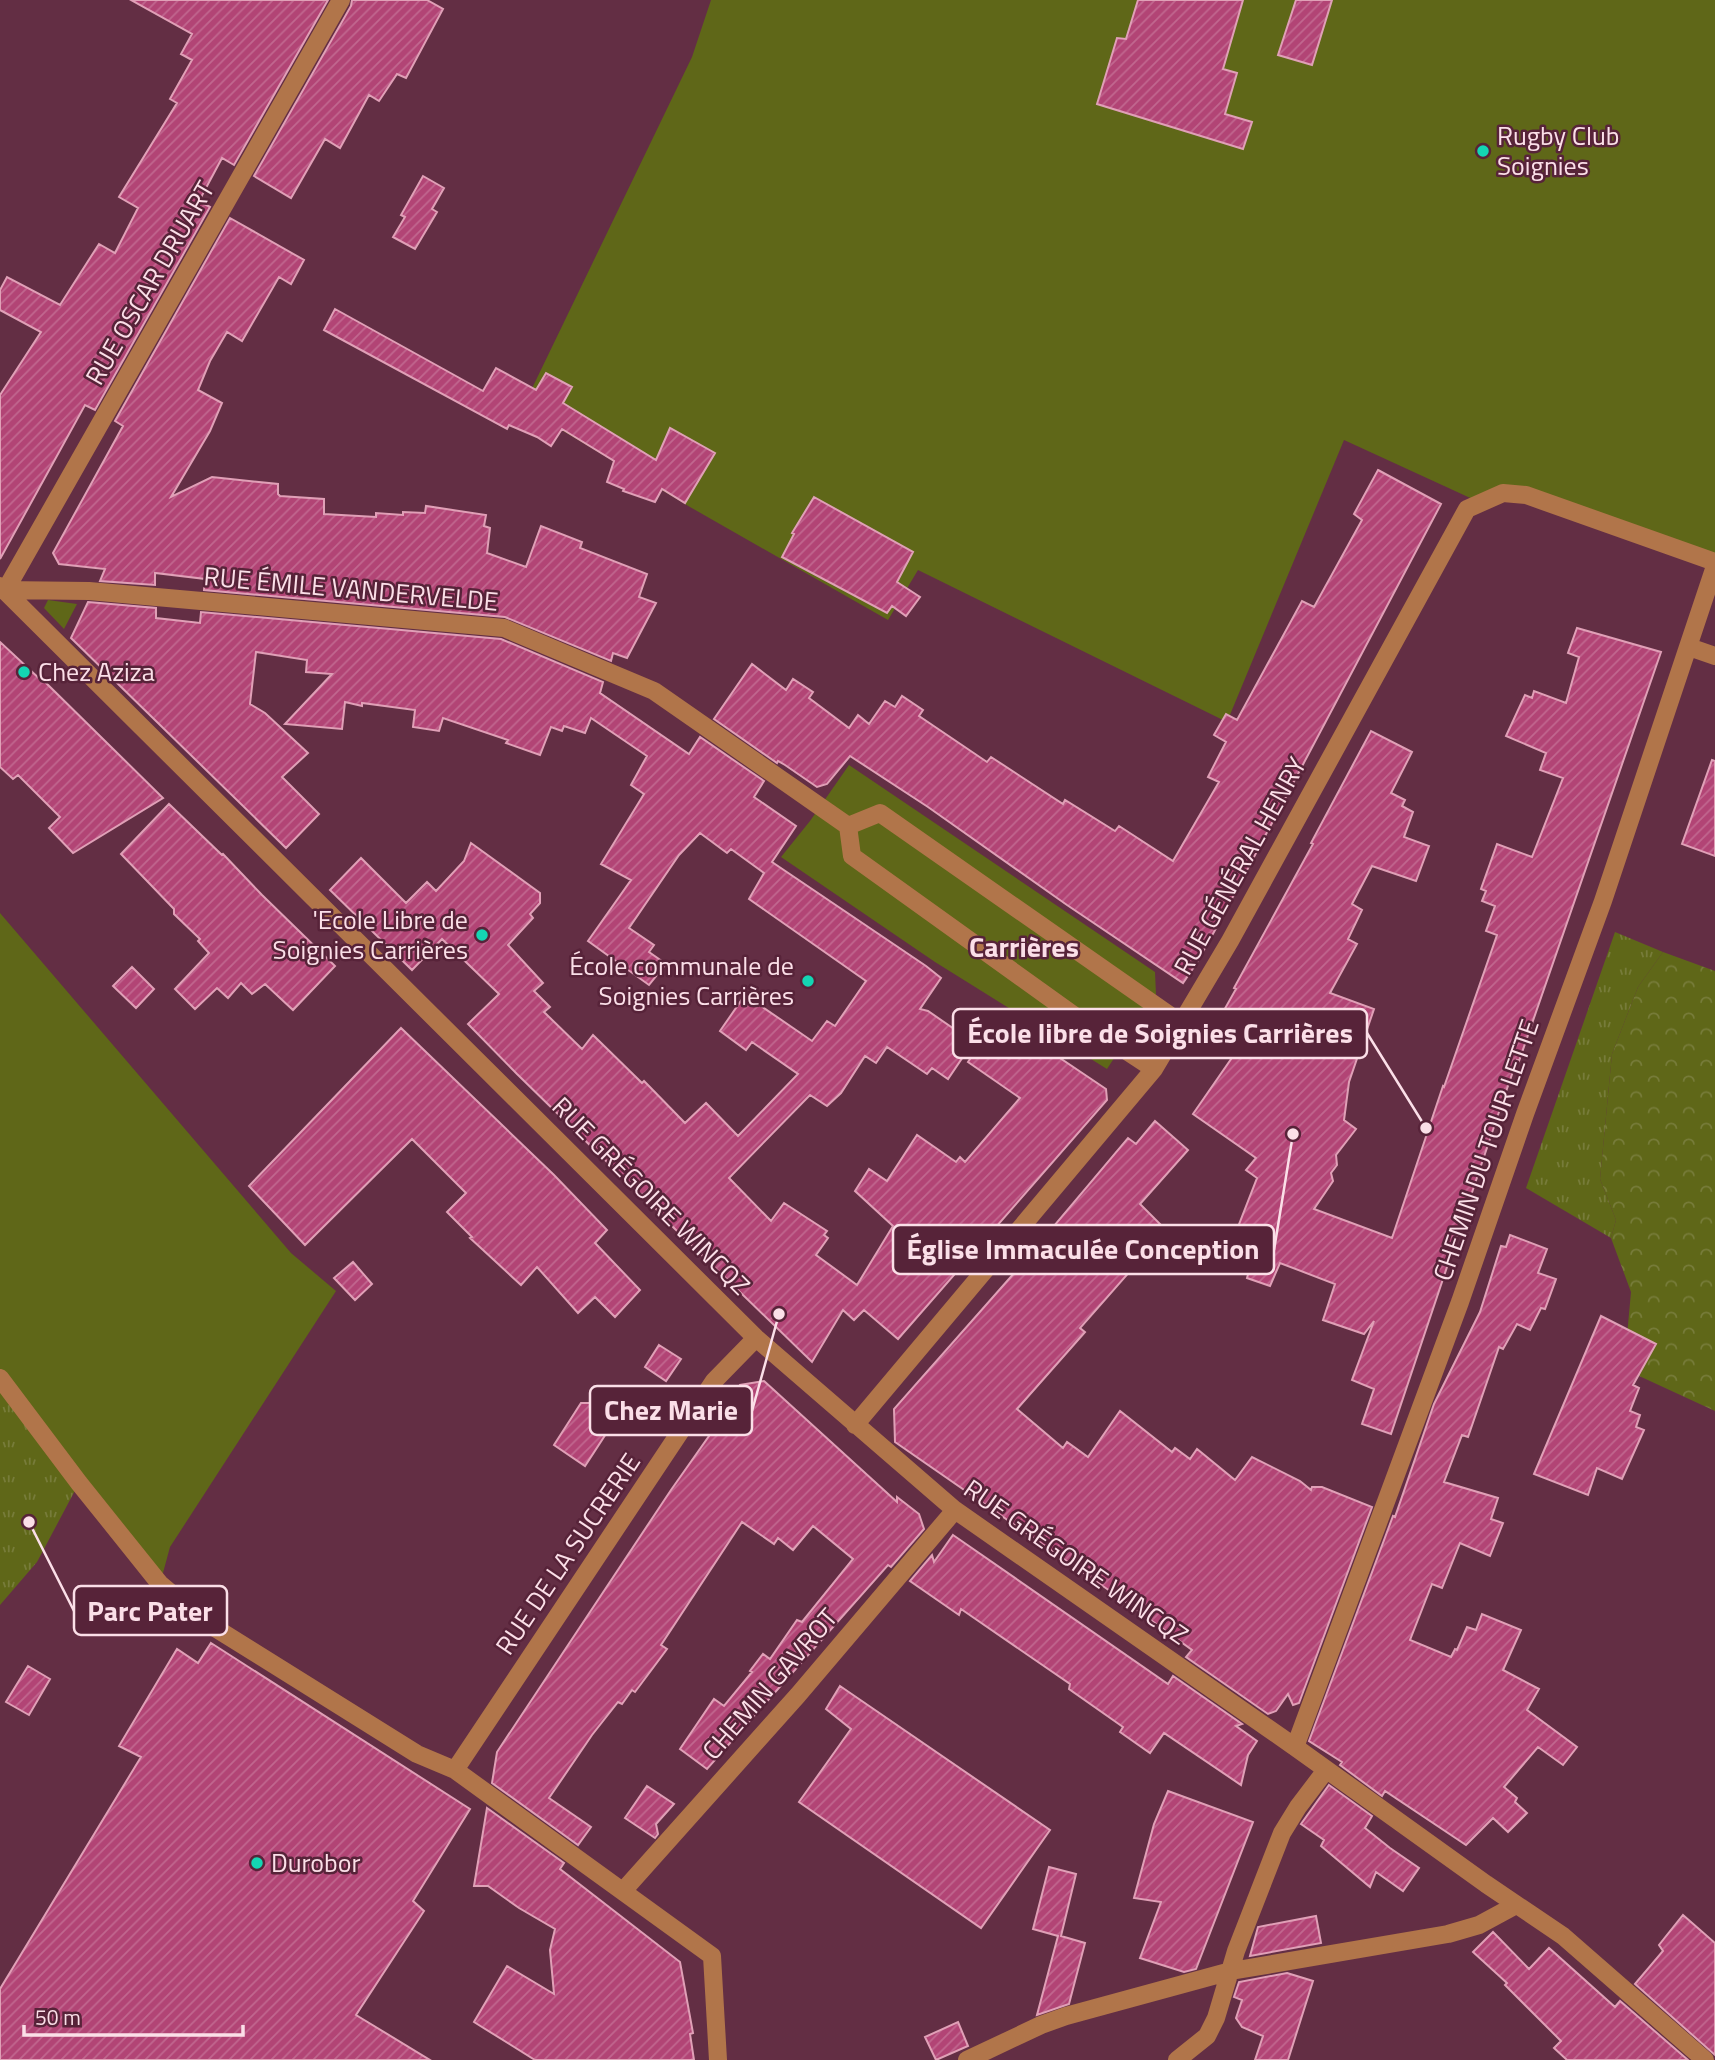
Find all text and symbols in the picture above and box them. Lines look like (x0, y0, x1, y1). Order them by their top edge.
place label: Rugby Club Soignies (1497, 116, 1619, 185)
marker: Rugby Club Soignies (1475, 143, 1491, 159)
street label: RUE OSCAR DRUART (75, 173, 224, 392)
street label: RUE ÉMILE VANDERVELDE (202, 556, 500, 621)
place label: Chez Aziza (38, 652, 155, 691)
marker: Chez Aziza (16, 664, 32, 680)
street label: RUE GÉNÉRAL HENRY (1163, 750, 1316, 982)
place label: 'Ecole Libre de Soignies Carrières (273, 900, 468, 969)
district label: Carrières (969, 925, 1079, 968)
marker: 'Ecole Libre de Soignies Carrières (474, 927, 490, 943)
place label: École communale de Soignies Carrières (569, 946, 794, 1015)
marker: École communale de Soignies Carrières (800, 973, 816, 989)
callout: École libre de Soignies Carrières (953, 1009, 1367, 1058)
text: École libre de Soignies Carrières (967, 1011, 1353, 1054)
street label: CHEMIN DU TOUR LETTE (1422, 1014, 1549, 1286)
street label: RUE GRÉGOIRE WINCQZ (543, 1088, 759, 1304)
callout: Église Immaculée Conception (893, 1225, 1274, 1274)
text: Église Immaculée Conception (906, 1227, 1260, 1270)
callout: Chez Marie (590, 1386, 752, 1435)
text: Chez Marie (604, 1388, 738, 1431)
street label: RUE DE LA SUCRERIE (486, 1445, 650, 1662)
street label: RUE GRÉGOIRE WINCQZ (956, 1469, 1197, 1654)
callout: Parc Pater (74, 1586, 227, 1635)
text: Parc Pater (87, 1589, 213, 1632)
street label: CHEMIN GAVROT (693, 1599, 847, 1768)
place label: Durobor (271, 1843, 360, 1882)
marker: Durobor (249, 1855, 265, 1871)
scale bar (24, 1994, 243, 2038)
text: 50 m (35, 2001, 81, 2033)

